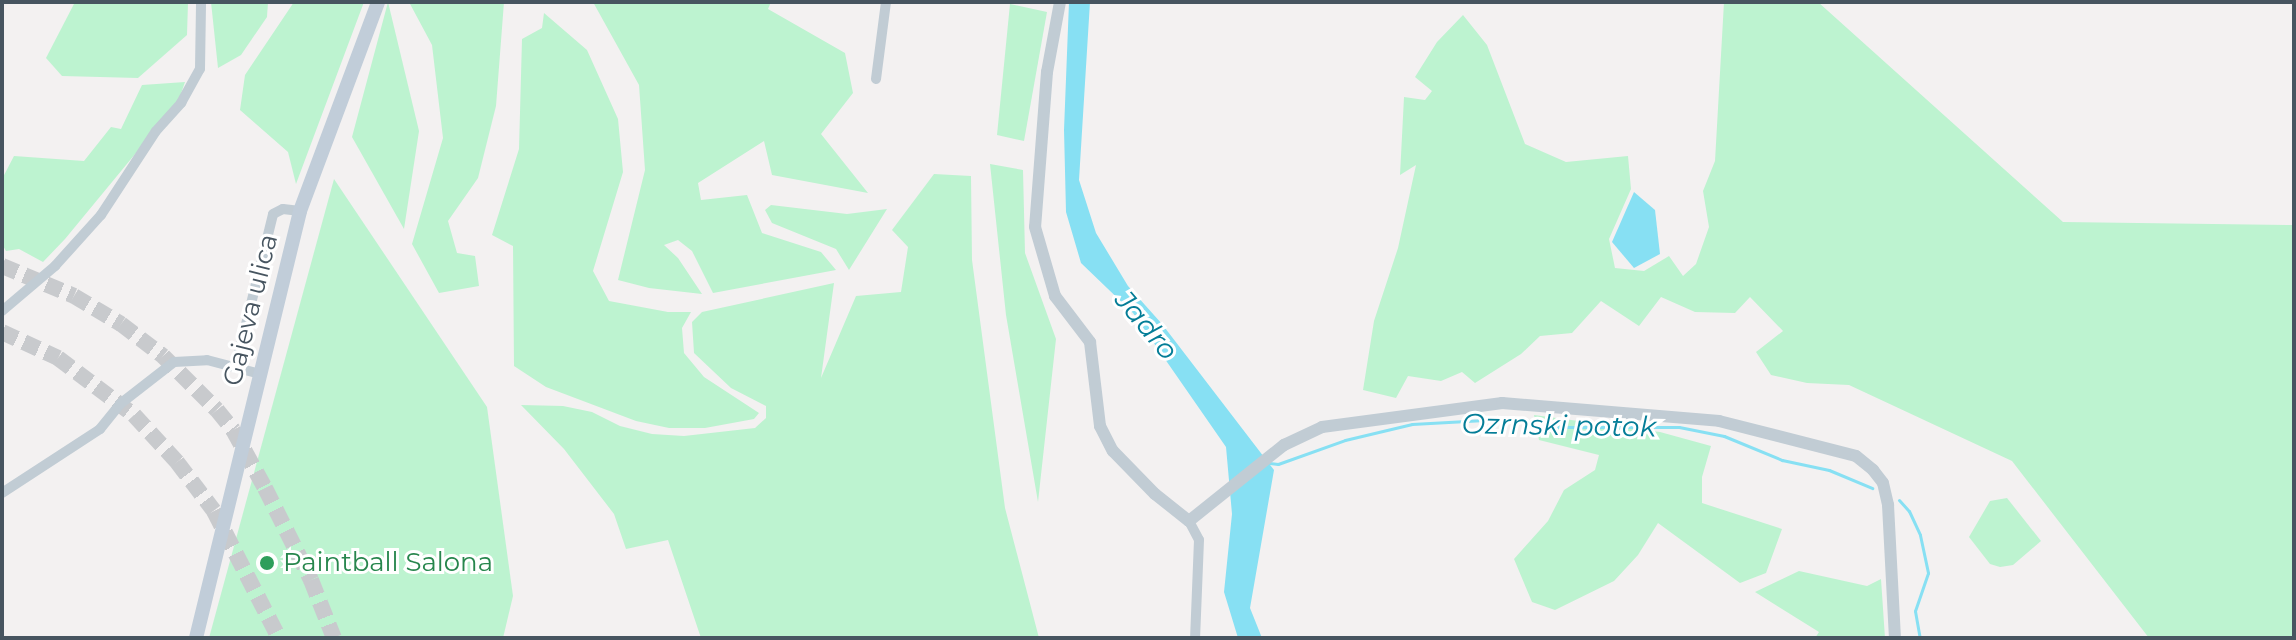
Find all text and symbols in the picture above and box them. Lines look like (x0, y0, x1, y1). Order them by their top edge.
street label: Gajeva ulica (217, 231, 285, 389)
water label: Jadro (1108, 284, 1186, 366)
water label: Ozrnski potok (1461, 407, 1657, 443)
place label: Paintball Salona (283, 547, 493, 579)
marker: Paintball Salona (258, 554, 276, 572)

